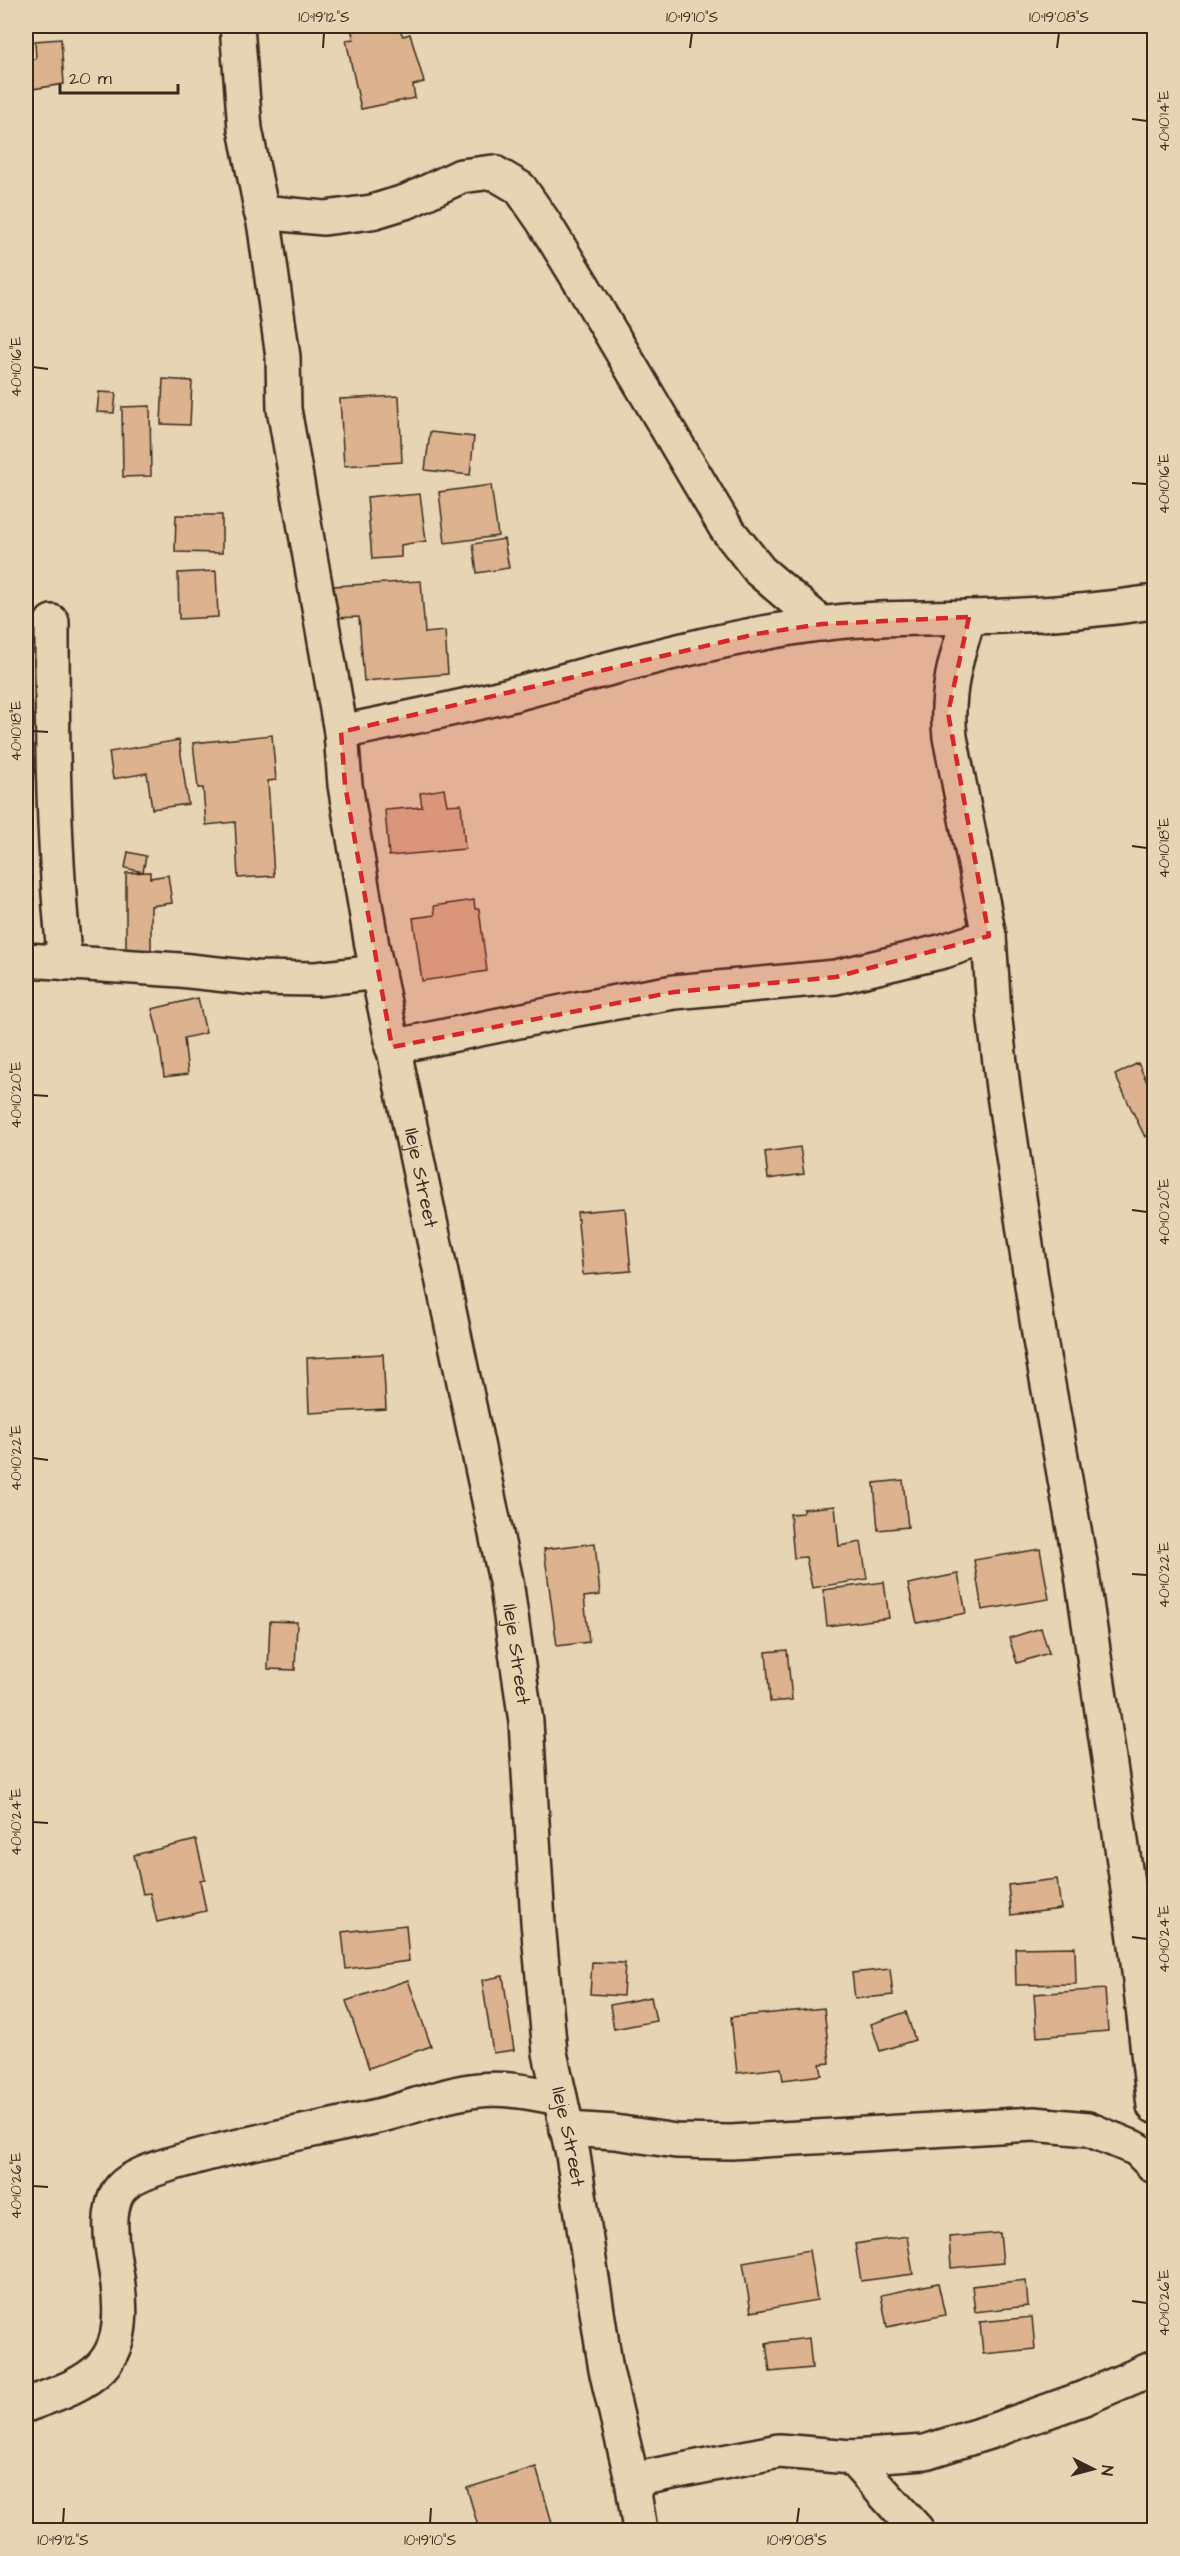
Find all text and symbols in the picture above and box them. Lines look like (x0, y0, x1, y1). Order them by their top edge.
text: 10°19'12"S (298, 7, 350, 28)
text: 10°19'10"S (666, 7, 718, 28)
text: 10°19'08"S (1029, 7, 1089, 28)
scale bar (60, 57, 178, 95)
text: 20 m (69, 66, 112, 91)
text: 40°10'14"E (1154, 90, 1175, 152)
text: 40°10'16"E (6, 337, 27, 397)
text: 40°10'16"E (1154, 454, 1175, 514)
text: 40°10'18"E (6, 700, 27, 761)
text: 40°10'18"E (1154, 817, 1175, 878)
text: 40°10'20"E (6, 1061, 27, 1129)
street label: Ileje Street (397, 1126, 445, 1230)
text: 40°10'20"E (1154, 1178, 1175, 1246)
text: 40°10'22"E (6, 1425, 27, 1491)
text: 40°10'22"E (1154, 1542, 1175, 1608)
street label: Ileje Street (495, 1602, 537, 1706)
text: 40°10'24"E (6, 1788, 27, 1856)
text: 40°10'24"E (1154, 1905, 1175, 1973)
street label: Ileje Street (544, 2084, 592, 2189)
text: 40°10'26"E (6, 2152, 27, 2220)
text: 40°10'26"E (1154, 2269, 1175, 2337)
north arrow (1063, 2439, 1123, 2499)
text: N (1095, 2464, 1118, 2477)
text: 10°19'12"S (37, 2530, 89, 2551)
text: 10°19'10"S (404, 2530, 456, 2551)
text: 10°19'08"S (767, 2530, 827, 2551)

